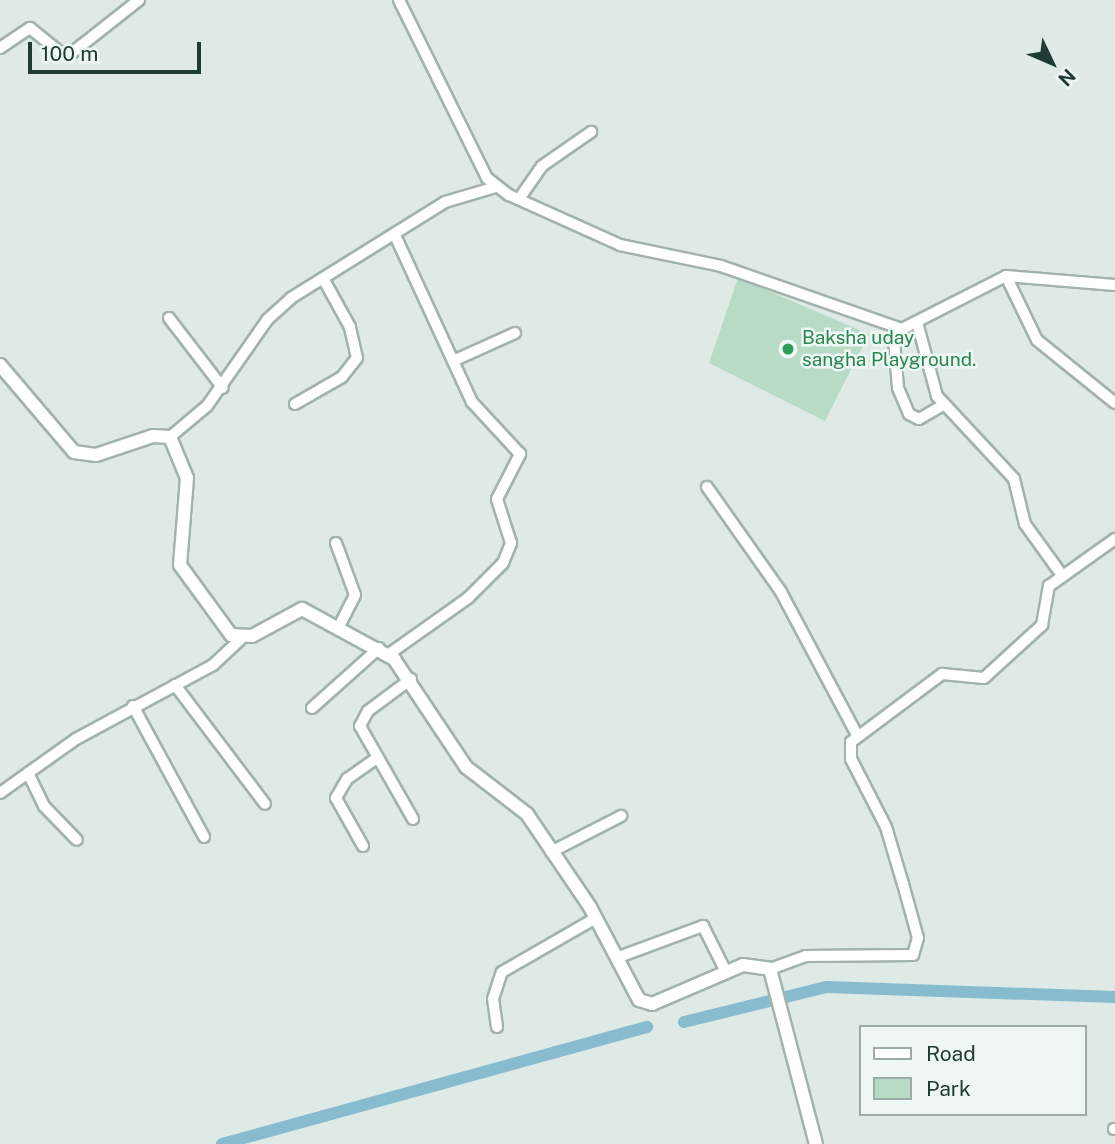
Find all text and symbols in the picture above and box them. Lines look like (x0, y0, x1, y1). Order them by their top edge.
scale bar (32, 28, 205, 72)
north arrow (1017, 28, 1087, 98)
text: 100 m (41, 41, 98, 66)
text: N (1054, 65, 1080, 91)
place label: Baksha uday sangha Playground. (802, 327, 976, 371)
marker: Baksha uday sangha Playground. (780, 341, 796, 357)
legend (860, 1025, 1087, 1116)
text: Road (926, 1041, 976, 1066)
text: Park (926, 1076, 971, 1101)

